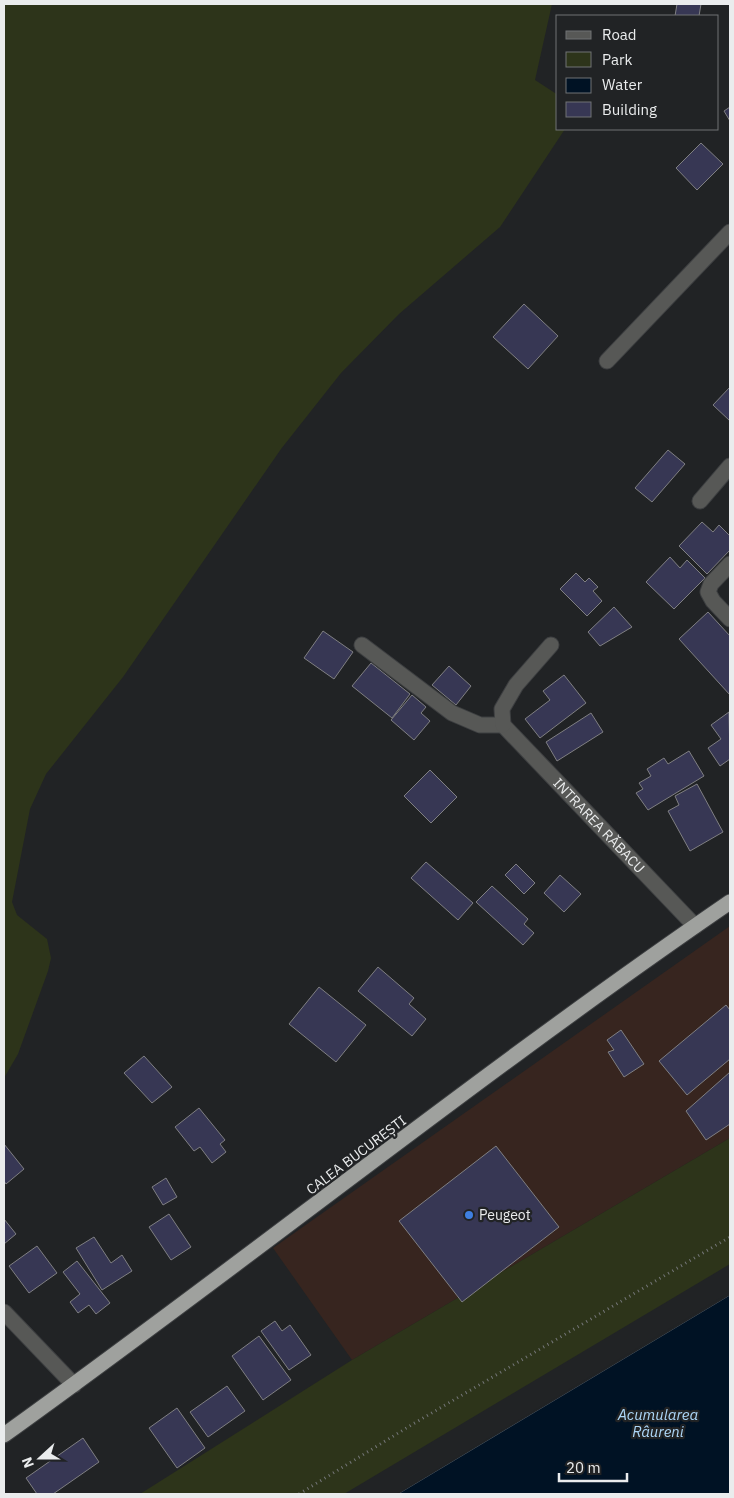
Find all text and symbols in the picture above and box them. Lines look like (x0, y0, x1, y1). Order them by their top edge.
legend (556, 15, 719, 130)
text: Road (602, 25, 637, 44)
text: Park (602, 50, 632, 69)
text: Water (602, 75, 643, 94)
text: Building (602, 100, 657, 119)
street label: INTRAREA RĂBACU (549, 774, 649, 877)
street label: CALEA BUCUREȘTI (302, 1112, 410, 1198)
place label: Peugeot (479, 1206, 531, 1224)
marker: Peugeot (463, 1209, 475, 1221)
water label: Acumularea Râureni (617, 1405, 698, 1441)
north arrow (15, 1433, 65, 1483)
scale bar (559, 1450, 626, 1482)
text: N (18, 1455, 38, 1471)
text: 20 m (566, 1458, 601, 1477)

